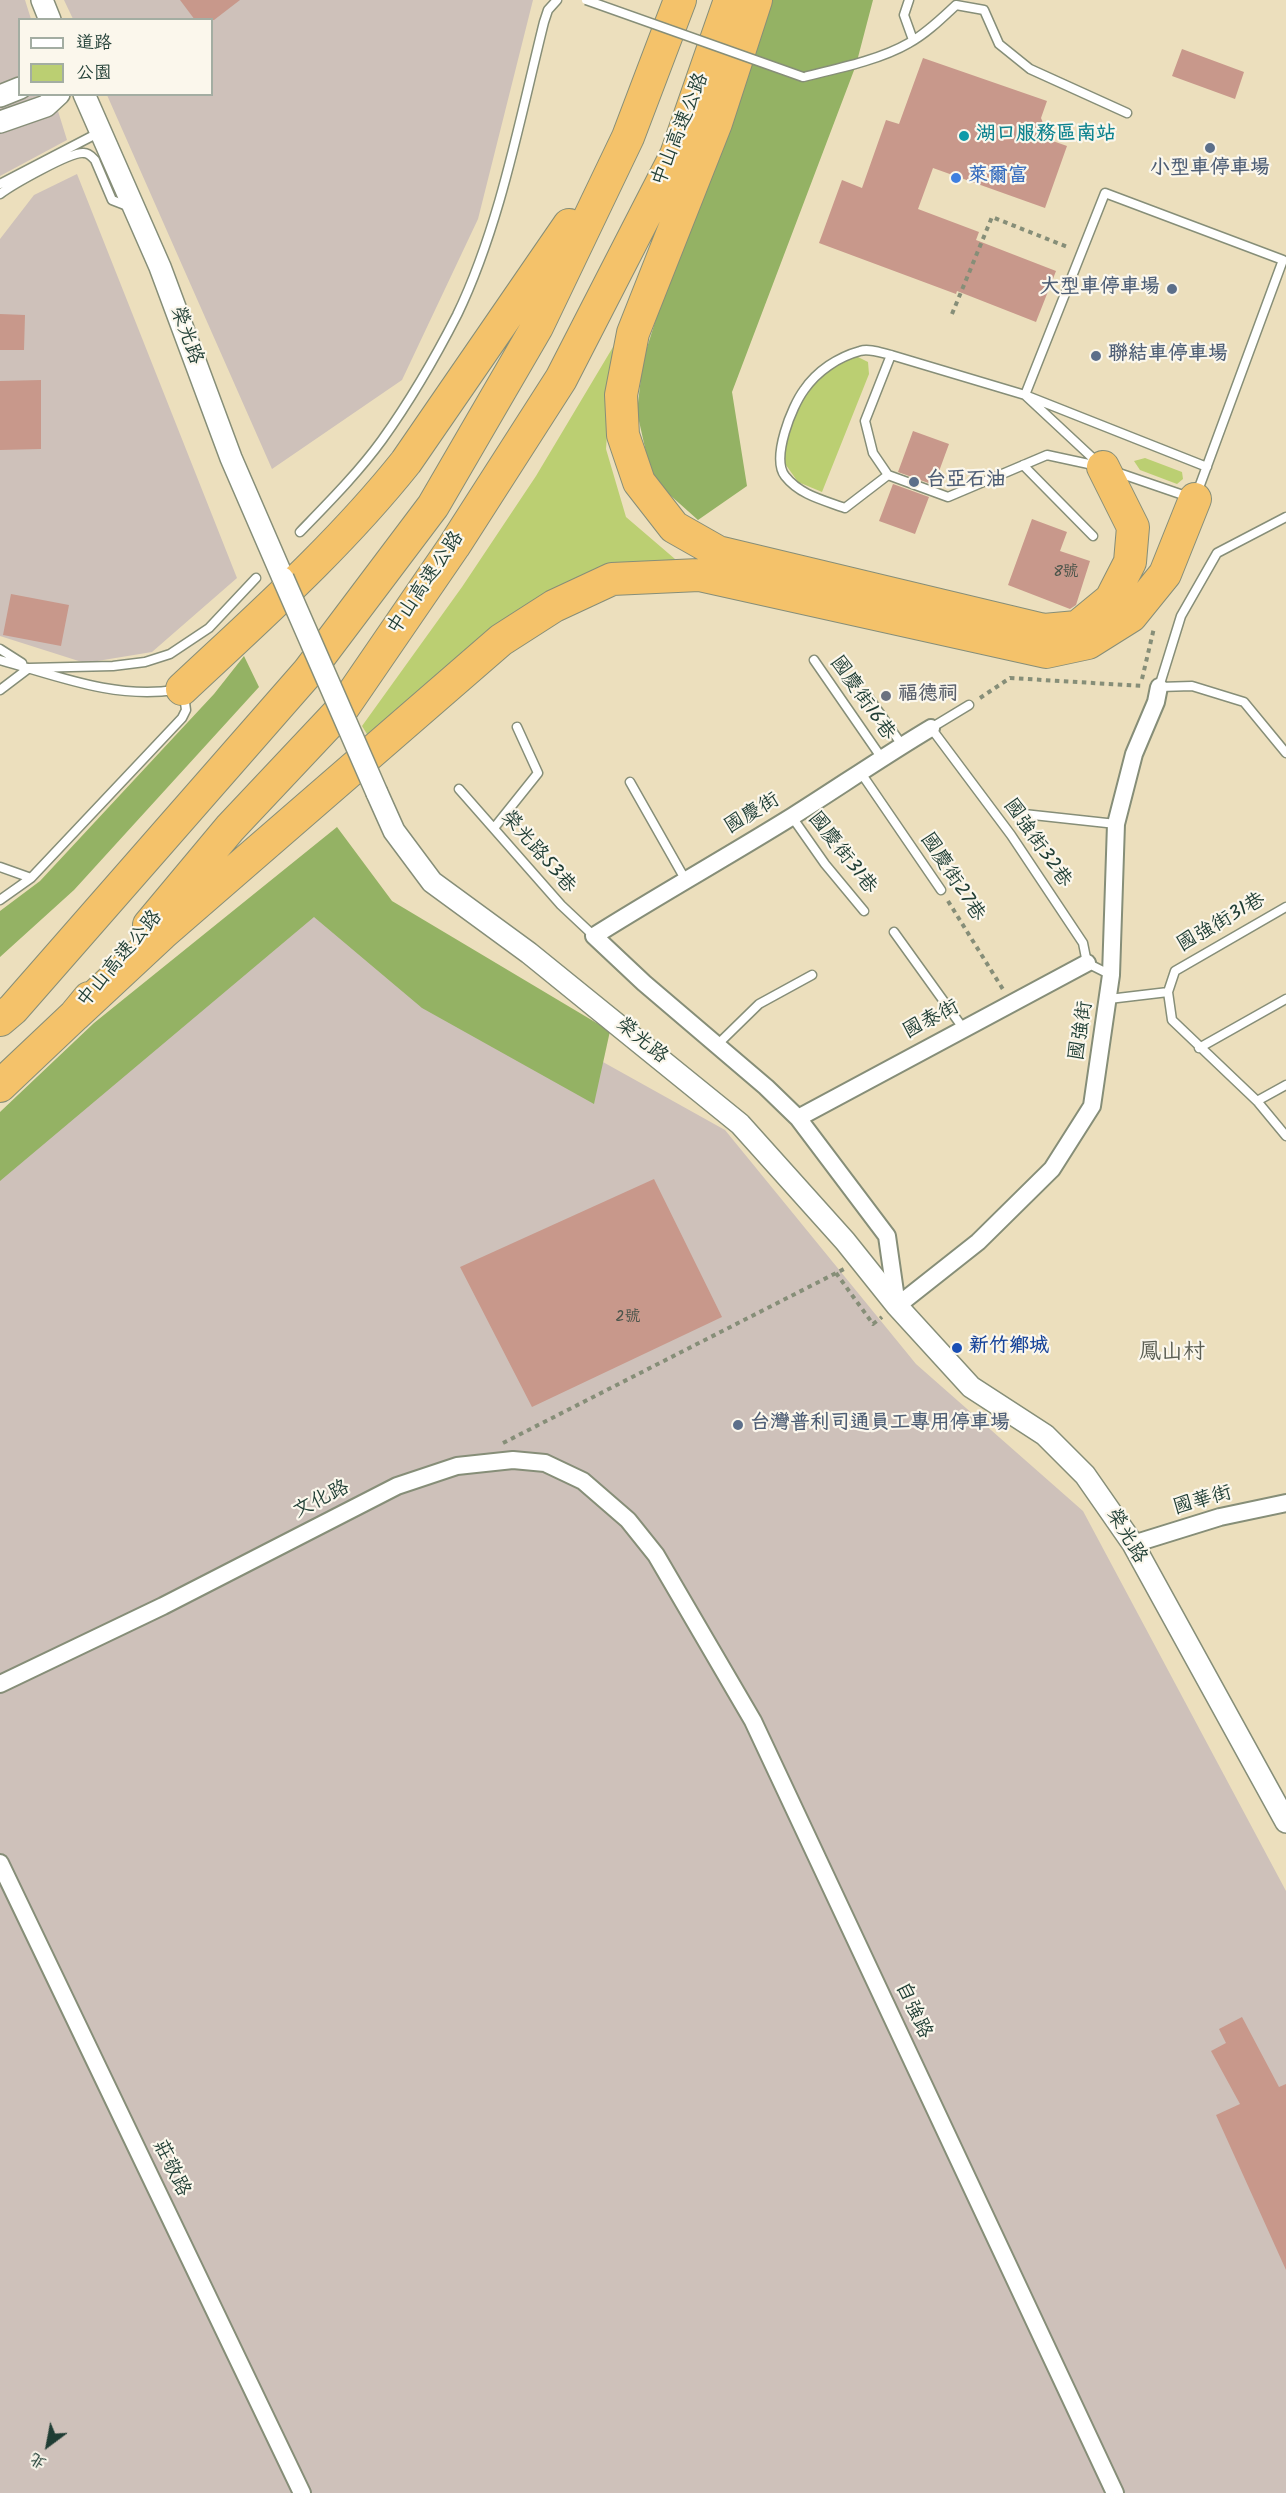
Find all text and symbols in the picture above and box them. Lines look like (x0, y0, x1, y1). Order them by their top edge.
legend (18, 18, 213, 96)
text: 道路 (76, 29, 112, 58)
text: 公園 (76, 59, 112, 88)
street label: 中山高速公路 (648, 70, 716, 190)
place label: 湖口服務區南站 (976, 124, 1116, 148)
marker: 湖口服務區南站 (957, 129, 971, 143)
marker: 小型車停車場 (1203, 141, 1217, 155)
place label: 小型車停車場 (1150, 158, 1270, 182)
place label: 萊爾富 (968, 166, 1028, 190)
marker: 萊爾富 (949, 171, 963, 185)
place label: 大型車停車場 (1040, 277, 1160, 301)
marker: 大型車停車場 (1165, 282, 1179, 296)
street label: 榮光路 (163, 304, 207, 368)
place label: 聯結車停車場 (1108, 344, 1228, 368)
marker: 聯結車停車場 (1089, 349, 1103, 363)
place label: 台亞石油 (926, 470, 1006, 494)
marker: 台亞石油 (907, 475, 921, 489)
street label: 中山高速公路 (384, 528, 470, 640)
house number: 8號 (1053, 563, 1079, 583)
street label: 國慶街16巷 (823, 652, 899, 746)
place label: 福德祠 (898, 684, 958, 708)
marker: 福德祠 (879, 689, 893, 703)
street label: 國慶街 (721, 789, 785, 841)
street label: 國強街32巷 (997, 795, 1075, 893)
street label: 榮光路53巷 (494, 807, 580, 899)
street label: 國慶街31巷 (801, 808, 881, 900)
street label: 國慶街27巷 (913, 829, 989, 927)
street label: 國強街31巷 (1174, 889, 1270, 959)
street label: 中山高速公路 (73, 906, 169, 1014)
street label: 國泰街 (900, 996, 964, 1046)
street label: 國強街 (1066, 999, 1100, 1063)
street label: 榮光路 (610, 1014, 672, 1070)
house number: 2號 (615, 1308, 641, 1328)
place label: 新竹鄉城 (969, 1336, 1049, 1360)
marker: 新竹鄉城 (950, 1341, 964, 1355)
district label: 鳳山村 (1139, 1341, 1205, 1367)
place label: 台灣普利司通員工專用停車場 (750, 1413, 1010, 1437)
marker: 台灣普利司通員工專用停車場 (731, 1418, 745, 1432)
street label: 文化路 (290, 1477, 354, 1525)
street label: 國華街 (1171, 1482, 1235, 1522)
street label: 榮光路 (1099, 1505, 1151, 1569)
street label: 自強路 (888, 1979, 936, 2043)
street label: 莊敬路 (146, 2137, 194, 2201)
north arrow (18, 2415, 78, 2475)
text: 北 (25, 2446, 52, 2476)

